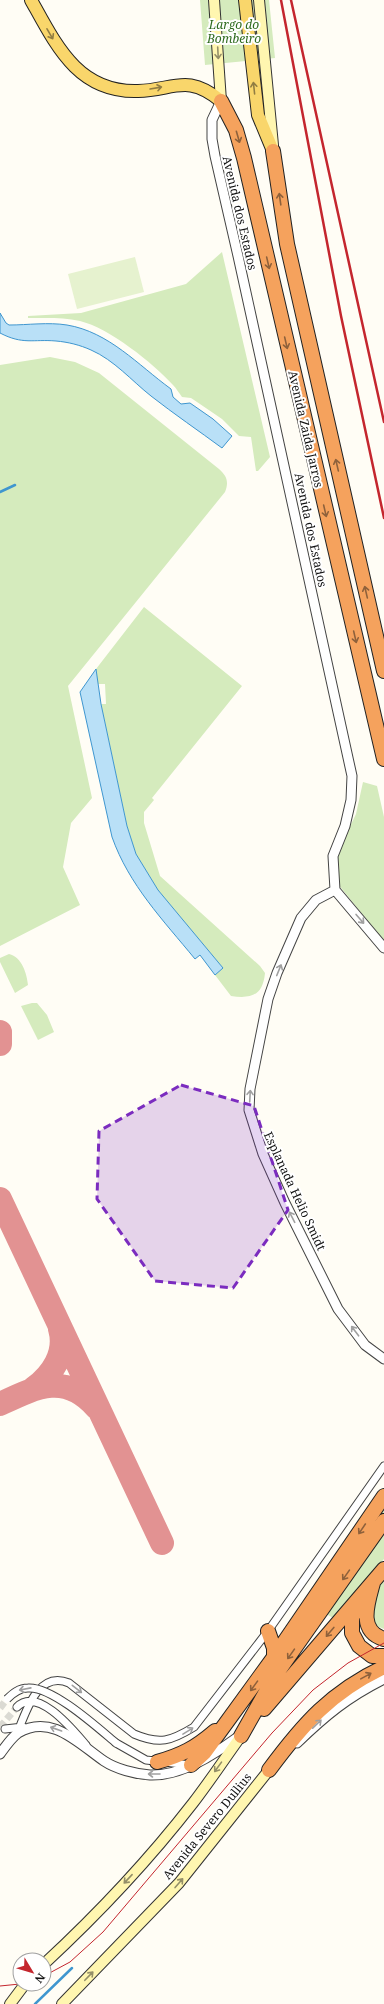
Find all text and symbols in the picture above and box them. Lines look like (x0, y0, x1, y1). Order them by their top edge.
park label: Largo do Bombeiro (206, 16, 261, 47)
one-way arrow (46, 28, 54, 40)
one-way arrow (215, 46, 222, 59)
one-way arrow (251, 82, 258, 95)
one-way arrow (149, 84, 162, 92)
one-way arrow (234, 130, 242, 143)
street label: Avenida dos Estados (219, 154, 261, 272)
one-way arrow (276, 193, 284, 206)
one-way arrow (264, 256, 272, 269)
one-way arrow (283, 336, 291, 349)
street label: Avenida Zaida Jarros (284, 369, 328, 489)
one-way arrow (333, 459, 341, 472)
street label: Avenida dos Estados (291, 471, 331, 589)
one-way arrow (322, 504, 330, 517)
one-way arrow (362, 586, 369, 599)
one-way arrow (352, 630, 360, 643)
one-way arrow (355, 914, 364, 924)
one-way arrow (276, 964, 283, 976)
one-way arrow (246, 1090, 253, 1103)
street label: Esplanada Helio Smidt (260, 1129, 330, 1253)
one-way arrow (288, 1211, 296, 1223)
one-way arrow (350, 1326, 359, 1337)
one-way arrow (358, 1523, 366, 1534)
one-way arrow (342, 1570, 350, 1581)
one-way arrow (325, 1626, 334, 1637)
one-way arrow (287, 1648, 295, 1659)
one-way arrow (360, 1671, 372, 1679)
one-way arrow (250, 1680, 258, 1691)
one-way arrow (19, 1685, 32, 1693)
one-way arrow (71, 1685, 82, 1693)
one-way arrow (312, 1719, 322, 1729)
one-way arrow (50, 1725, 62, 1733)
one-way arrow (182, 1726, 194, 1734)
one-way arrow (214, 1762, 223, 1773)
street label: Avenida Severo Dullius (159, 1769, 255, 1883)
one-way arrow (148, 1770, 161, 1778)
one-way arrow (124, 1874, 133, 1884)
one-way arrow (175, 1878, 184, 1888)
north arrow (12, 1952, 52, 1992)
text: N (31, 1970, 49, 1987)
one-way arrow (84, 1971, 94, 1981)

